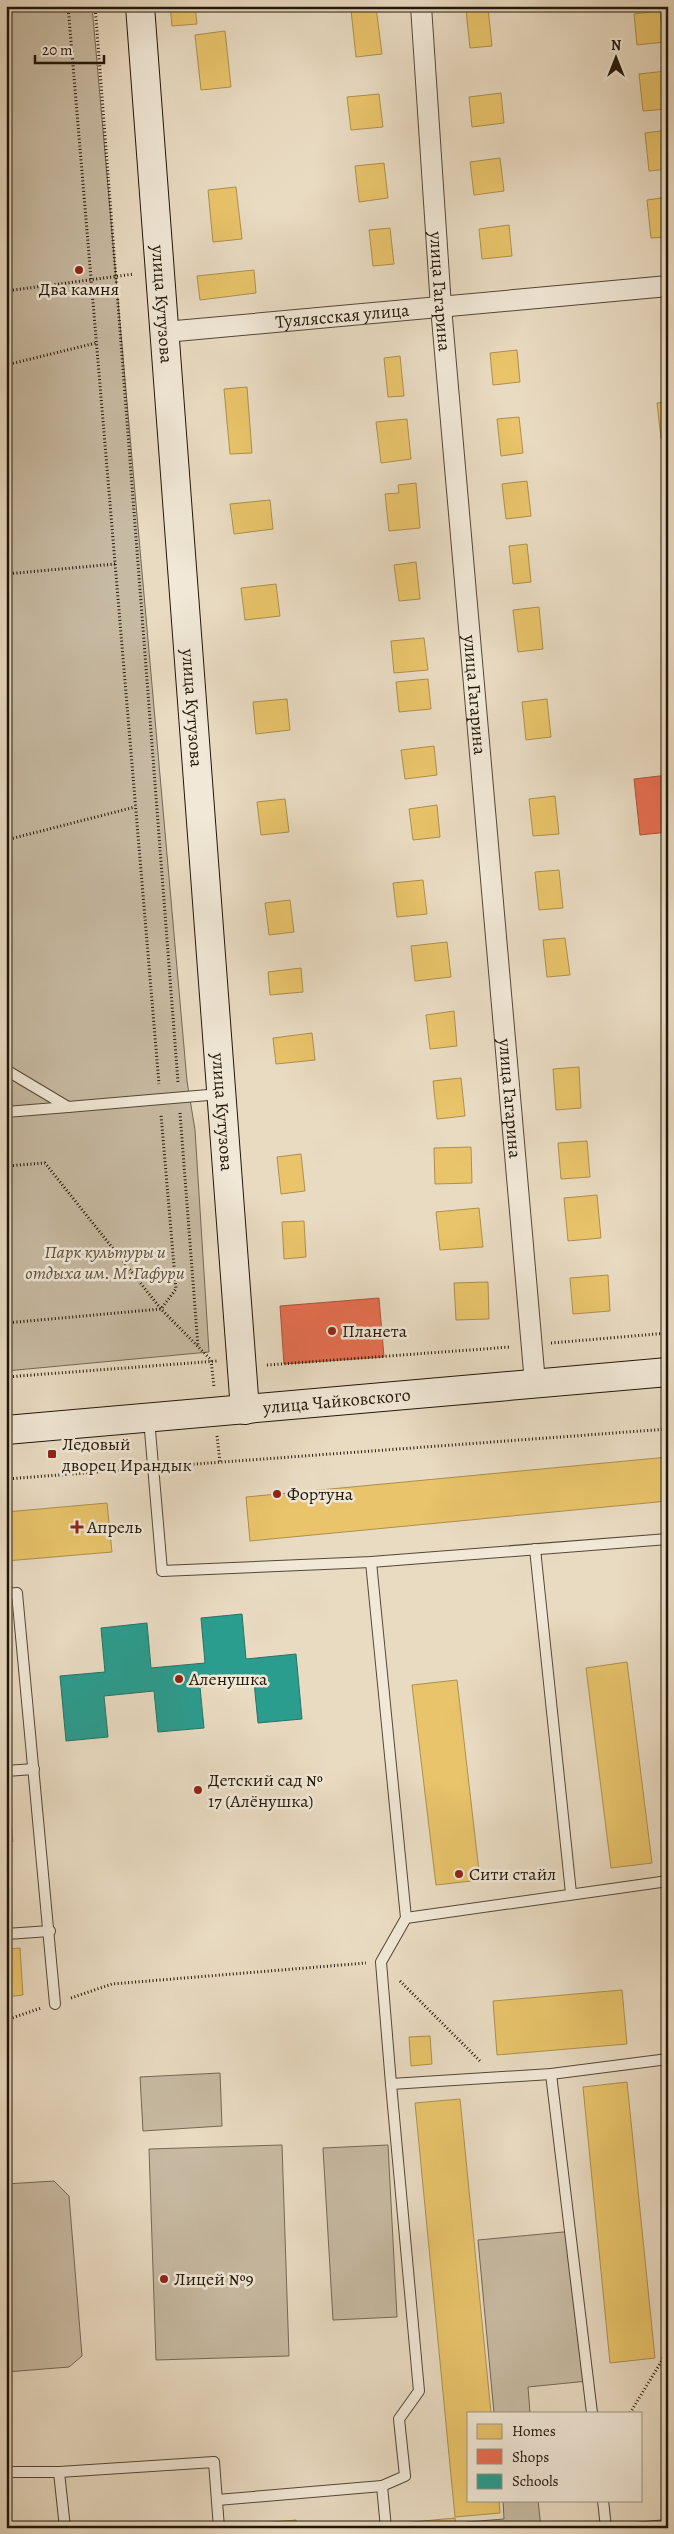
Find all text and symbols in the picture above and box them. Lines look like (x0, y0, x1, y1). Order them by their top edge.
scale bar (35, 32, 104, 64)
north arrow (592, 32, 642, 82)
text: N (611, 36, 621, 55)
text: 20 m (42, 40, 73, 60)
street label: улица Гагарина (424, 230, 457, 353)
street label: улица Кутузова (146, 243, 179, 365)
marker: Два камня (73, 264, 85, 276)
place label: Два камня (39, 277, 119, 301)
street label: Туялясская улица (274, 298, 411, 334)
street label: улица Гагарина (458, 633, 492, 757)
street label: улица Кутузова (176, 647, 209, 769)
street label: улица Гагарина (493, 1036, 527, 1160)
street label: улица Кутузова (206, 1051, 239, 1173)
park label: Парк культуры и отдыха им. М.Гафури (25, 1240, 185, 1285)
place label: Планета (342, 1319, 408, 1343)
marker: Планета (326, 1325, 338, 1337)
street label: улица Чайковского (261, 1383, 412, 1420)
place label: Ледовый дворец Ирандык (61, 1432, 192, 1477)
marker: Ледовый дворец Ирандык (46, 1448, 58, 1460)
place label: Фортуна (287, 1482, 354, 1506)
marker: Фортуна (271, 1488, 283, 1500)
place label: Апрель (86, 1515, 142, 1539)
marker: Апрель (71, 1521, 83, 1533)
place label: Аленушка (188, 1667, 268, 1691)
marker: Аленушка (173, 1673, 185, 1685)
place label: Детский сад № 17 (Алёнушка) (208, 1768, 323, 1813)
marker: Детский сад № 17 (Алёнушка) (192, 1784, 204, 1796)
place label: Сити стайл (469, 1862, 556, 1886)
marker: Сити стайл (453, 1868, 465, 1880)
place label: Лицей №9 (174, 2267, 254, 2291)
marker: Лицей №9 (158, 2273, 170, 2285)
legend (467, 2412, 642, 2502)
text: Homes (512, 2421, 556, 2441)
text: Shops (512, 2447, 549, 2467)
text: Schools (512, 2471, 559, 2491)

